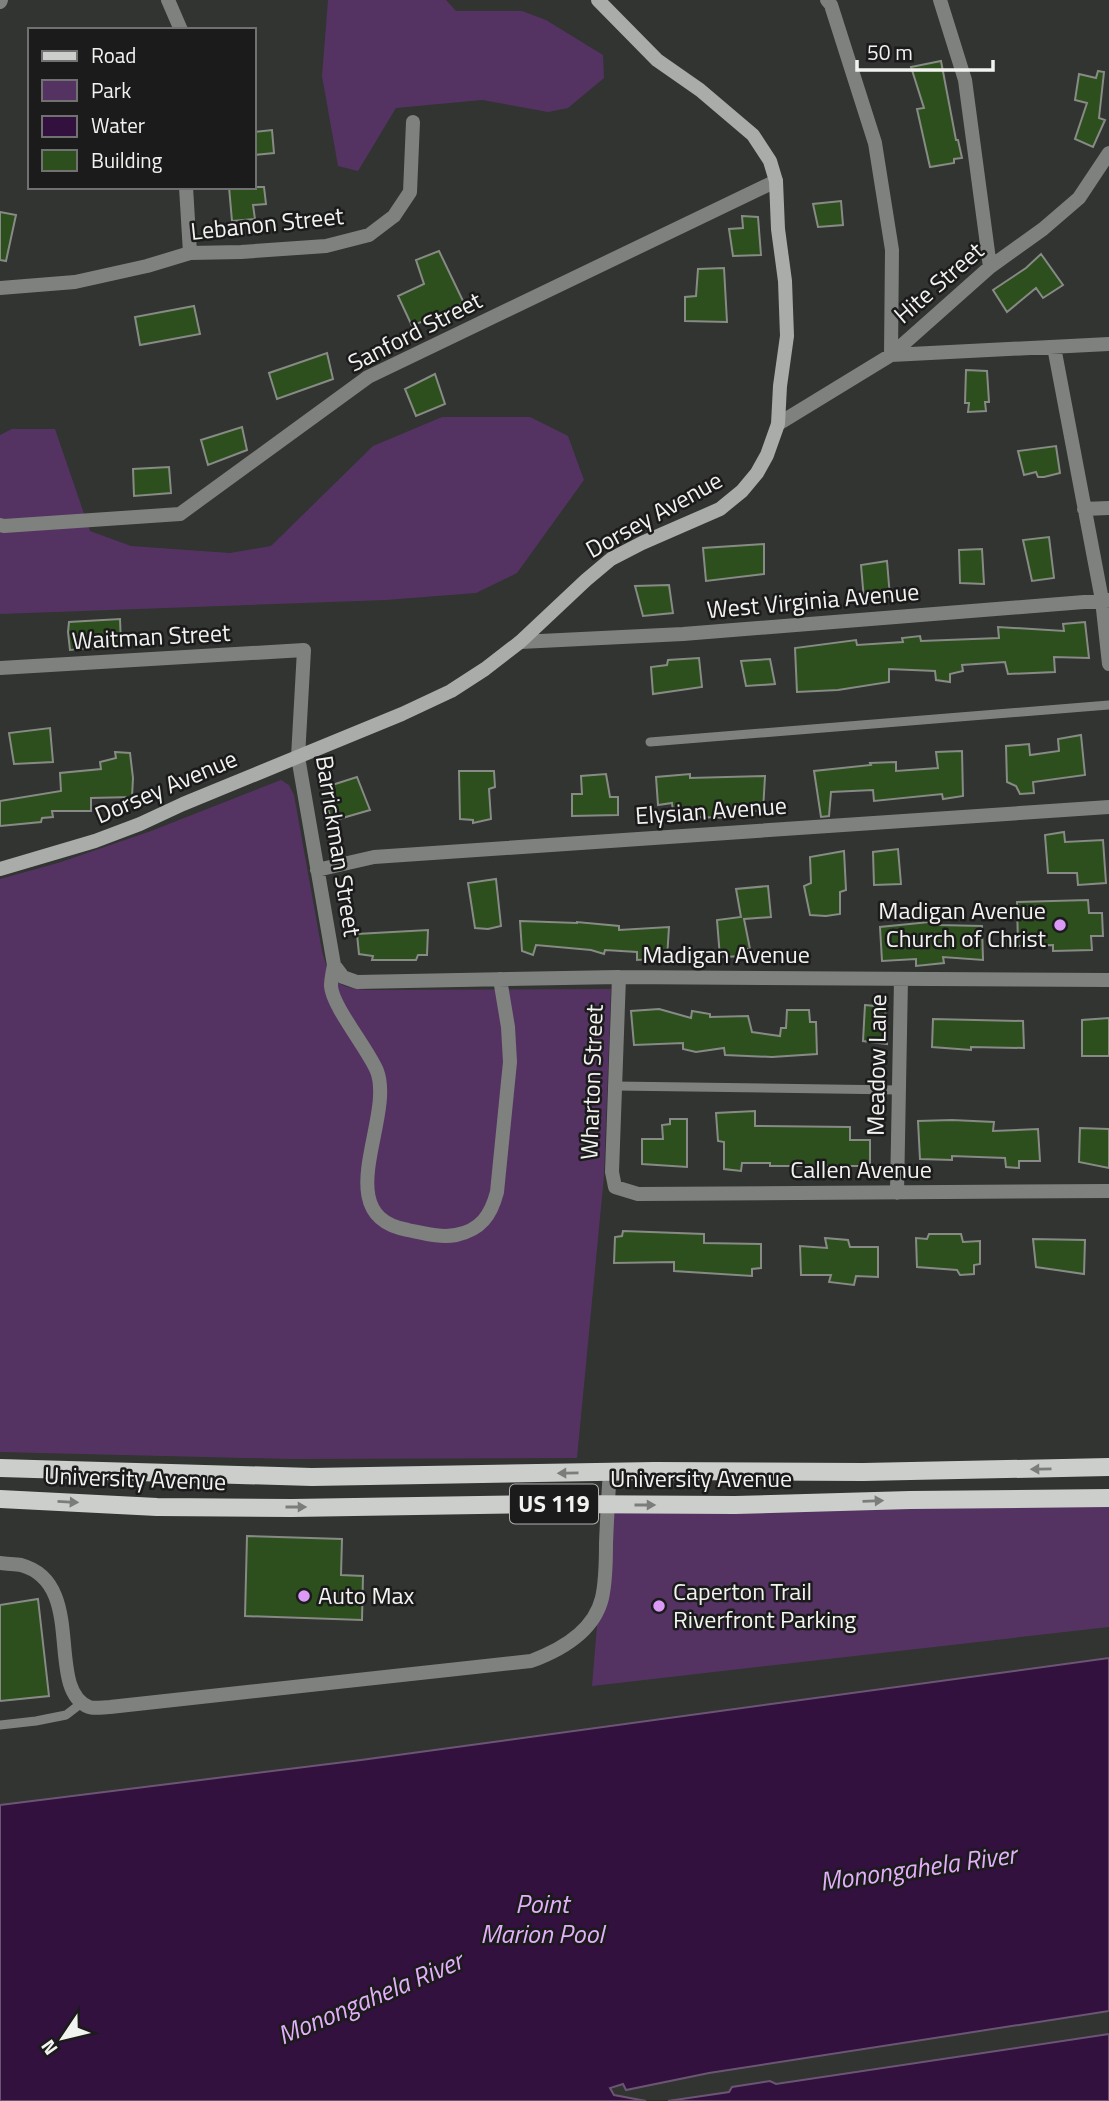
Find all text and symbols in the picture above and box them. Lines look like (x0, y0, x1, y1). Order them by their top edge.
legend (28, 28, 256, 189)
scale bar (857, 28, 993, 72)
text: 50 m (867, 36, 913, 68)
text: Road (91, 39, 136, 71)
text: Park (91, 74, 131, 106)
text: Water (91, 109, 145, 141)
text: Building (91, 144, 163, 176)
street label: Lebanon Street (189, 197, 346, 249)
street label: Hite Street (885, 232, 992, 332)
street label: Sanford Street (341, 282, 488, 380)
street label: Dorsey Avenue (579, 462, 728, 567)
street label: West Virginia Avenue (705, 573, 921, 627)
street label: Waitman Street (71, 614, 232, 658)
street label: Dorsey Avenue (89, 740, 242, 832)
street label: Barrickman Street (307, 753, 371, 939)
street label: Elysian Avenue (634, 787, 788, 833)
place label: Madigan Avenue Church of Christ (878, 892, 1047, 956)
marker: Madigan Avenue Church of Christ (1052, 917, 1068, 933)
street label: Madigan Avenue (642, 936, 810, 972)
street label: Meadow Lane (857, 994, 895, 1136)
street label: Wharton Street (570, 1003, 612, 1160)
street label: Callen Avenue (790, 1151, 932, 1187)
street label: University Avenue (43, 1457, 227, 1499)
street label: University Avenue (610, 1460, 792, 1496)
one-way arrow (1030, 1463, 1052, 1474)
one-way arrow (557, 1467, 579, 1479)
road number: US 119 (510, 1484, 598, 1524)
one-way arrow (862, 1495, 884, 1506)
one-way arrow (57, 1497, 79, 1508)
one-way arrow (635, 1499, 657, 1511)
one-way arrow (285, 1502, 307, 1513)
place label: Caperton Trail Riverfront Parking (673, 1573, 856, 1637)
place label: Auto Max (318, 1577, 415, 1613)
marker: Auto Max (296, 1588, 312, 1604)
marker: Caperton Trail Riverfront Parking (651, 1598, 667, 1614)
water label: Monongahela River (817, 1834, 1021, 1901)
water label: Point Marion Pool (480, 1884, 607, 1953)
water label: Monongahela River (271, 1940, 471, 2054)
north arrow (28, 2003, 98, 2073)
text: N (33, 2034, 64, 2062)

